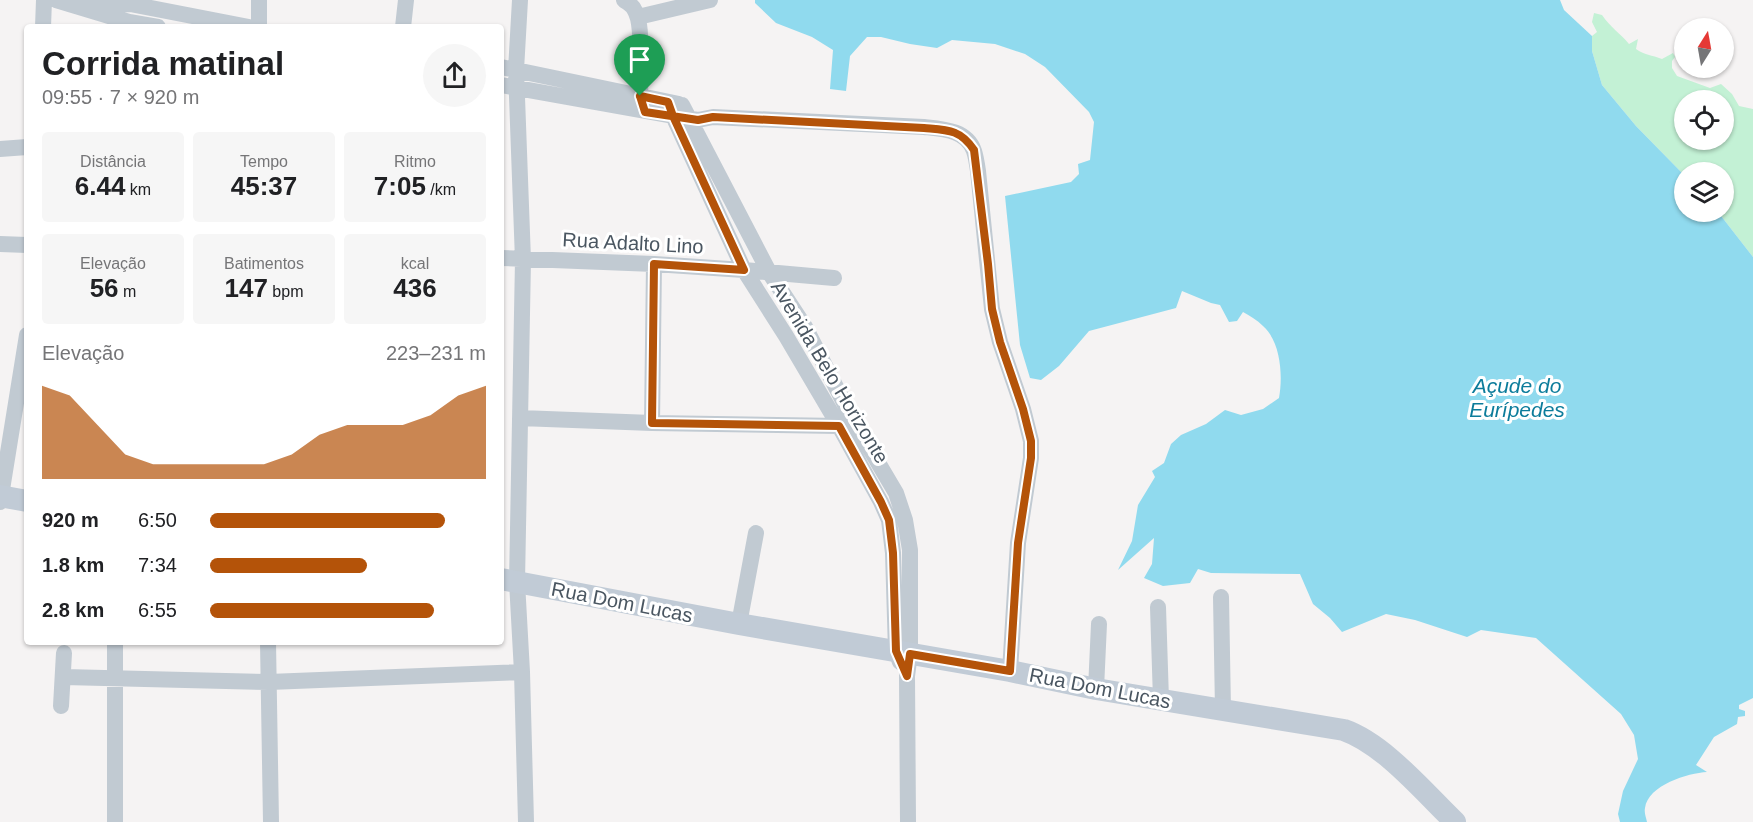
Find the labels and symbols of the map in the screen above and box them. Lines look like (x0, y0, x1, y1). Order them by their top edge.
north arrow (1674, 18, 1734, 78)
pin (614, 34, 665, 96)
street label: Rua Adalto Lino (562, 228, 704, 258)
street label: Avenida Belo Horizonte (767, 277, 893, 467)
water label: Açude do Eurípedes (1469, 374, 1565, 421)
street label: Rua Dom Lucas (550, 578, 694, 626)
street label: Rua Dom Lucas (1028, 664, 1172, 712)

